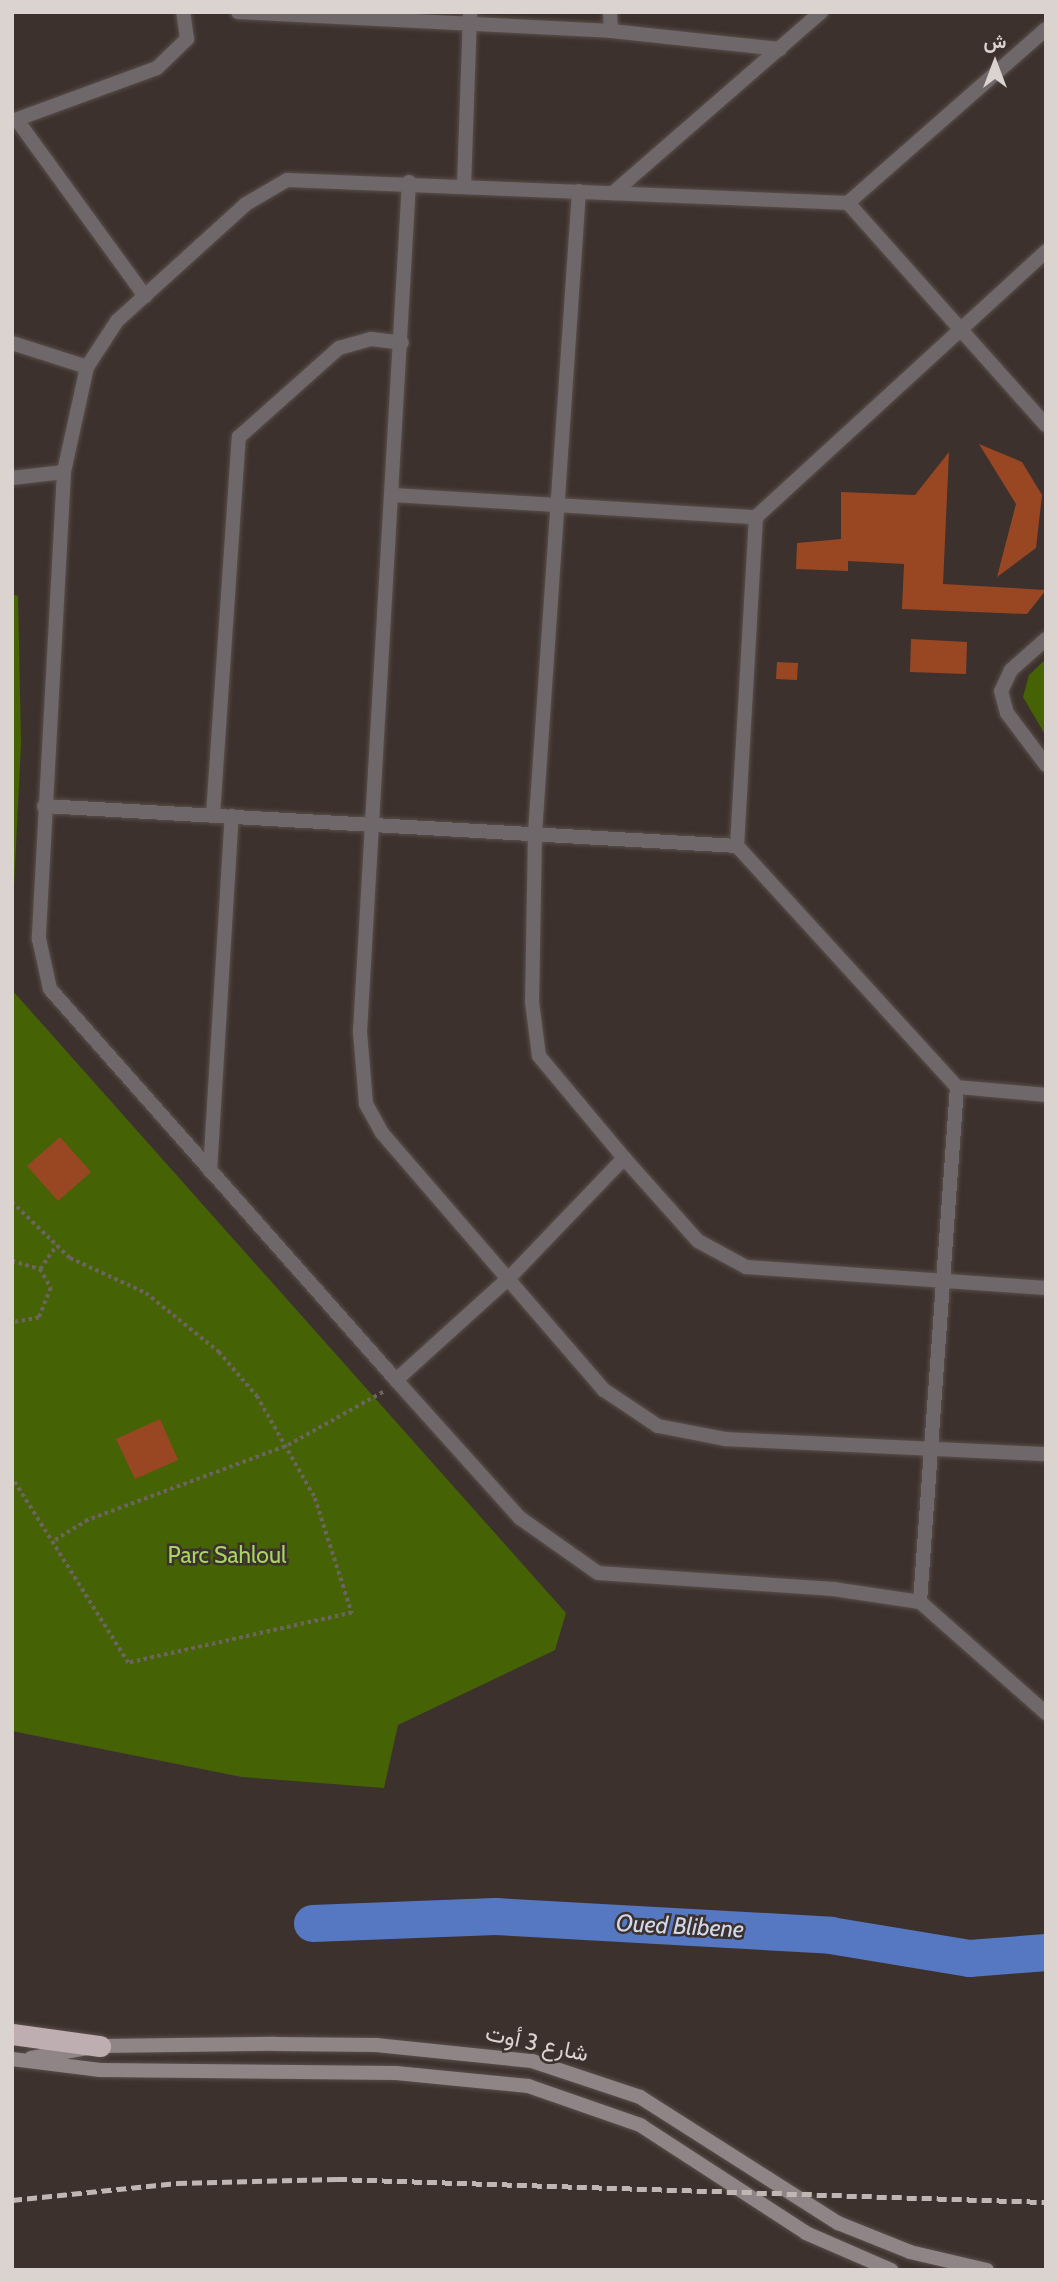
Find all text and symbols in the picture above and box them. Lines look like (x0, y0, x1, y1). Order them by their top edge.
north arrow (960, 28, 1030, 98)
text: ش (984, 30, 1006, 53)
park label: Parc Sahloul (168, 1541, 286, 1569)
water label: Oued Blibene (615, 1908, 745, 1944)
street label: شارع 3 أوت (483, 2019, 591, 2067)

